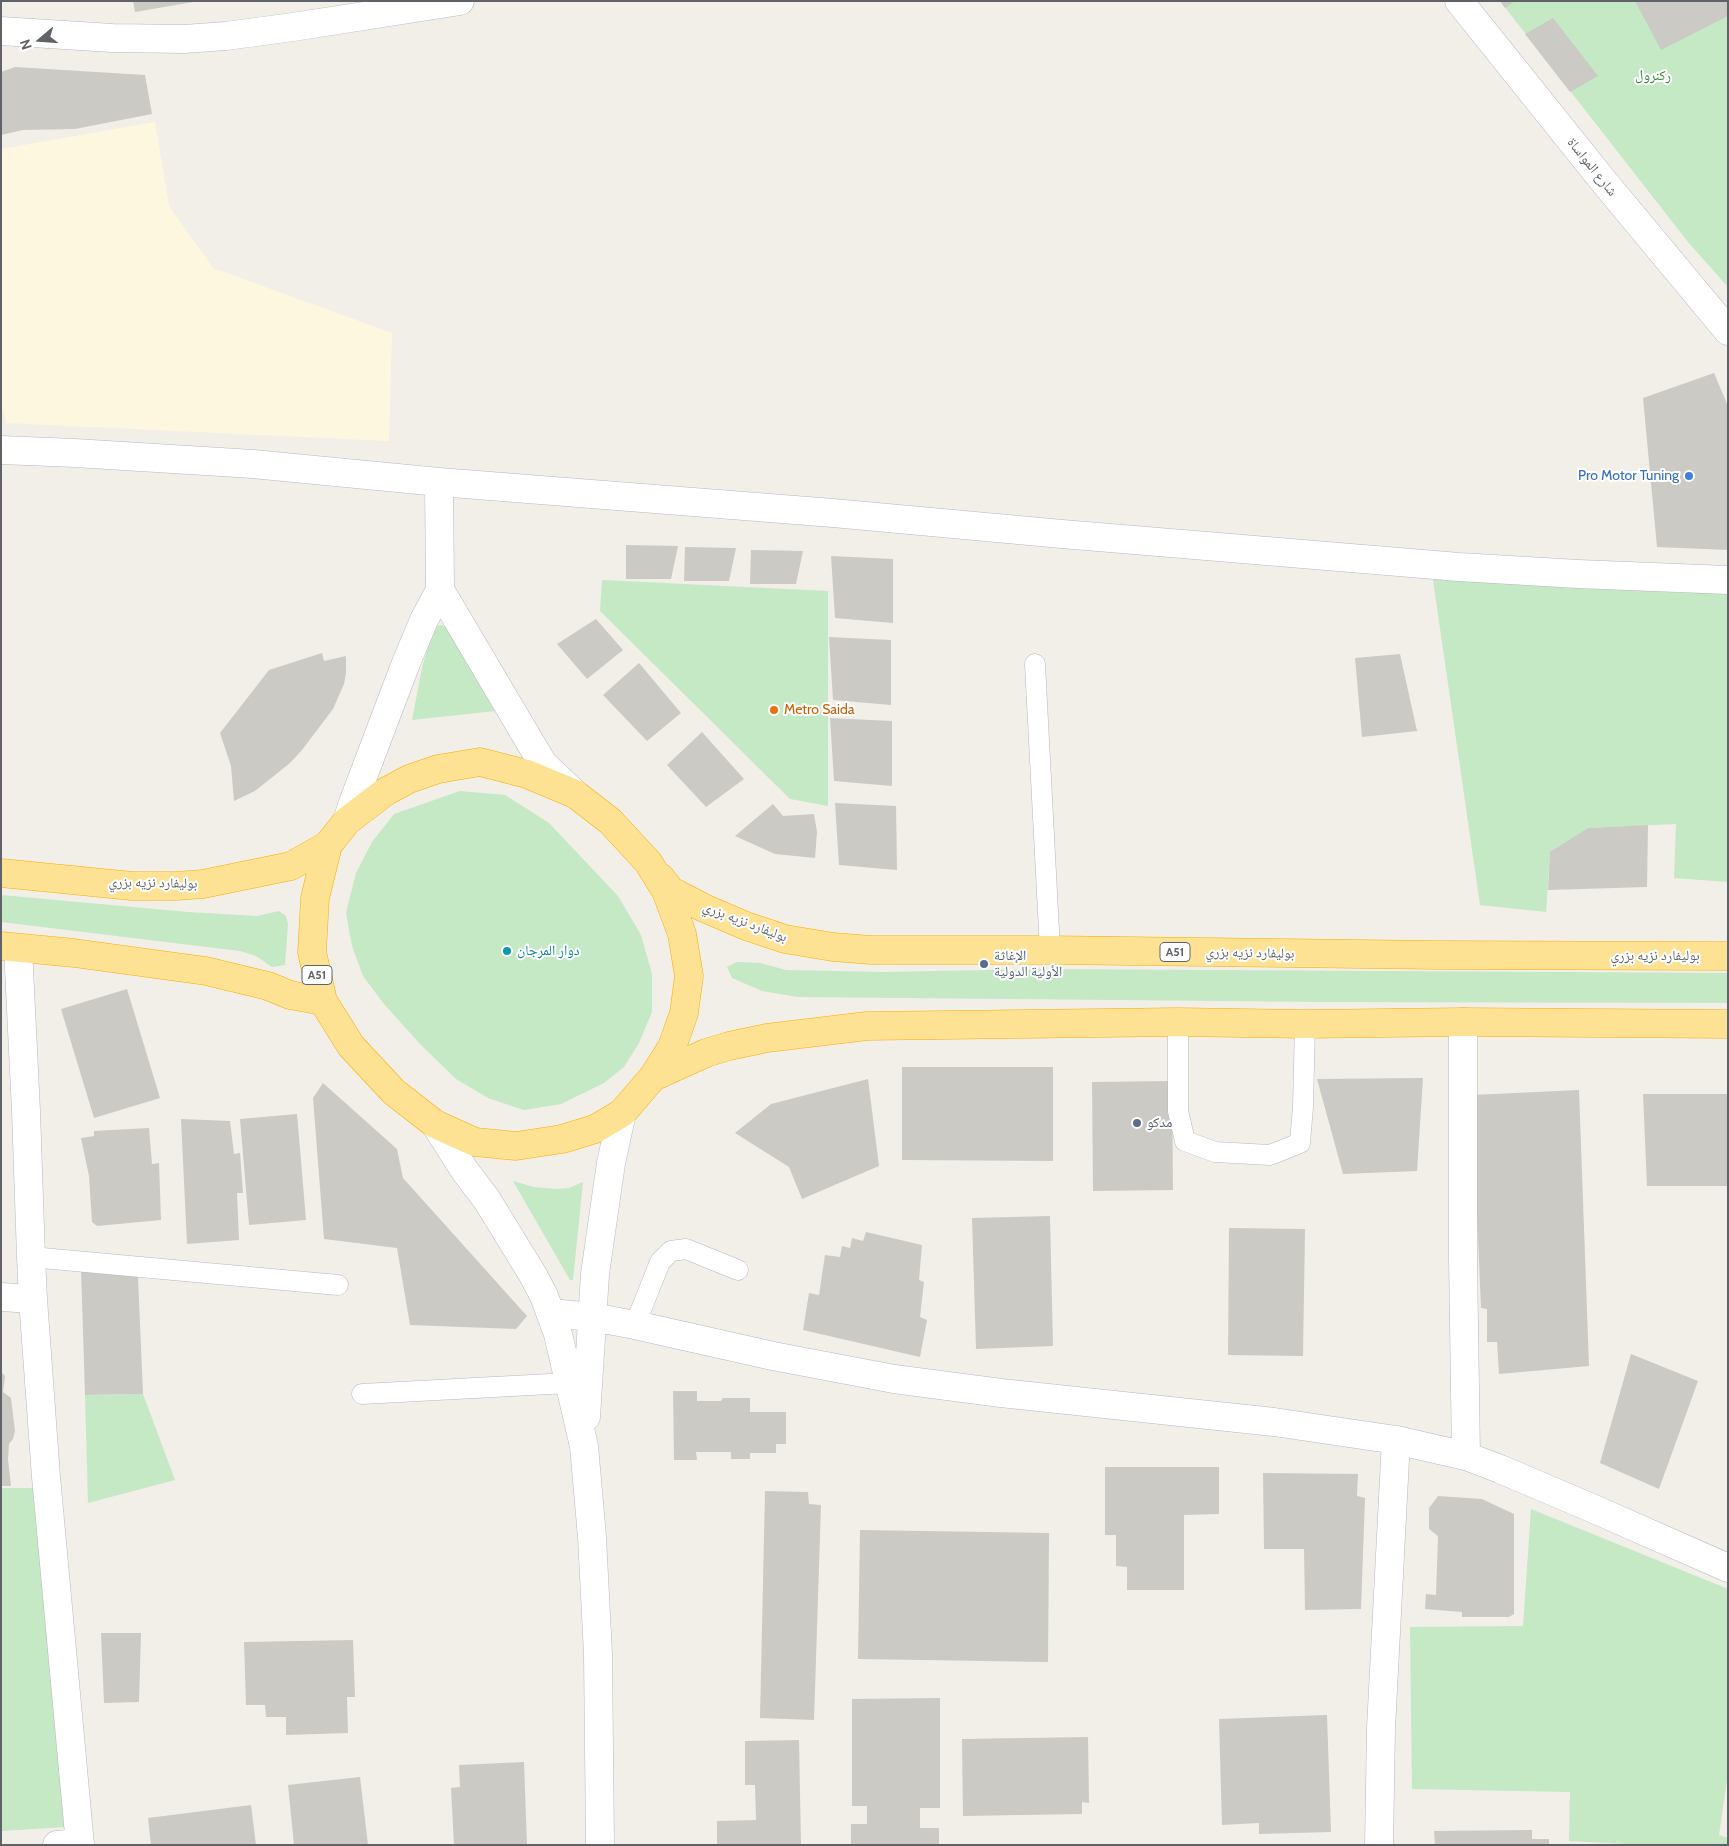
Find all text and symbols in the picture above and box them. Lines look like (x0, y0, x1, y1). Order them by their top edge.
north arrow (15, 15, 65, 65)
text: N (16, 37, 36, 52)
park label: ركنرول (1635, 68, 1671, 84)
street label: شارع المواساة (1563, 134, 1621, 200)
place label: Pro Motor Tuning (1578, 468, 1679, 484)
marker: Pro Motor Tuning (1683, 470, 1695, 482)
place label: Metro Saida (784, 702, 855, 718)
marker: Metro Saida (768, 704, 780, 716)
street label: بوليفارد نزيه بزري (108, 874, 198, 892)
street label: بوليفارد نزيه بزري (700, 898, 790, 946)
road number: A51 (1160, 942, 1190, 962)
place label: دوار المرجان (517, 943, 580, 959)
street label: بوليفارد نزيه بزري (1205, 944, 1295, 962)
marker: دوار المرجان (501, 945, 513, 957)
place label: الإغاثة الأولية الدولية (994, 948, 1062, 980)
street label: بوليفارد نزيه بزري (1610, 948, 1700, 964)
marker: الإغاثة الأولية الدولية (978, 958, 990, 970)
road number: A51 (302, 966, 332, 984)
place label: مدكو (1147, 1115, 1172, 1131)
marker: مدكو (1131, 1117, 1143, 1129)

